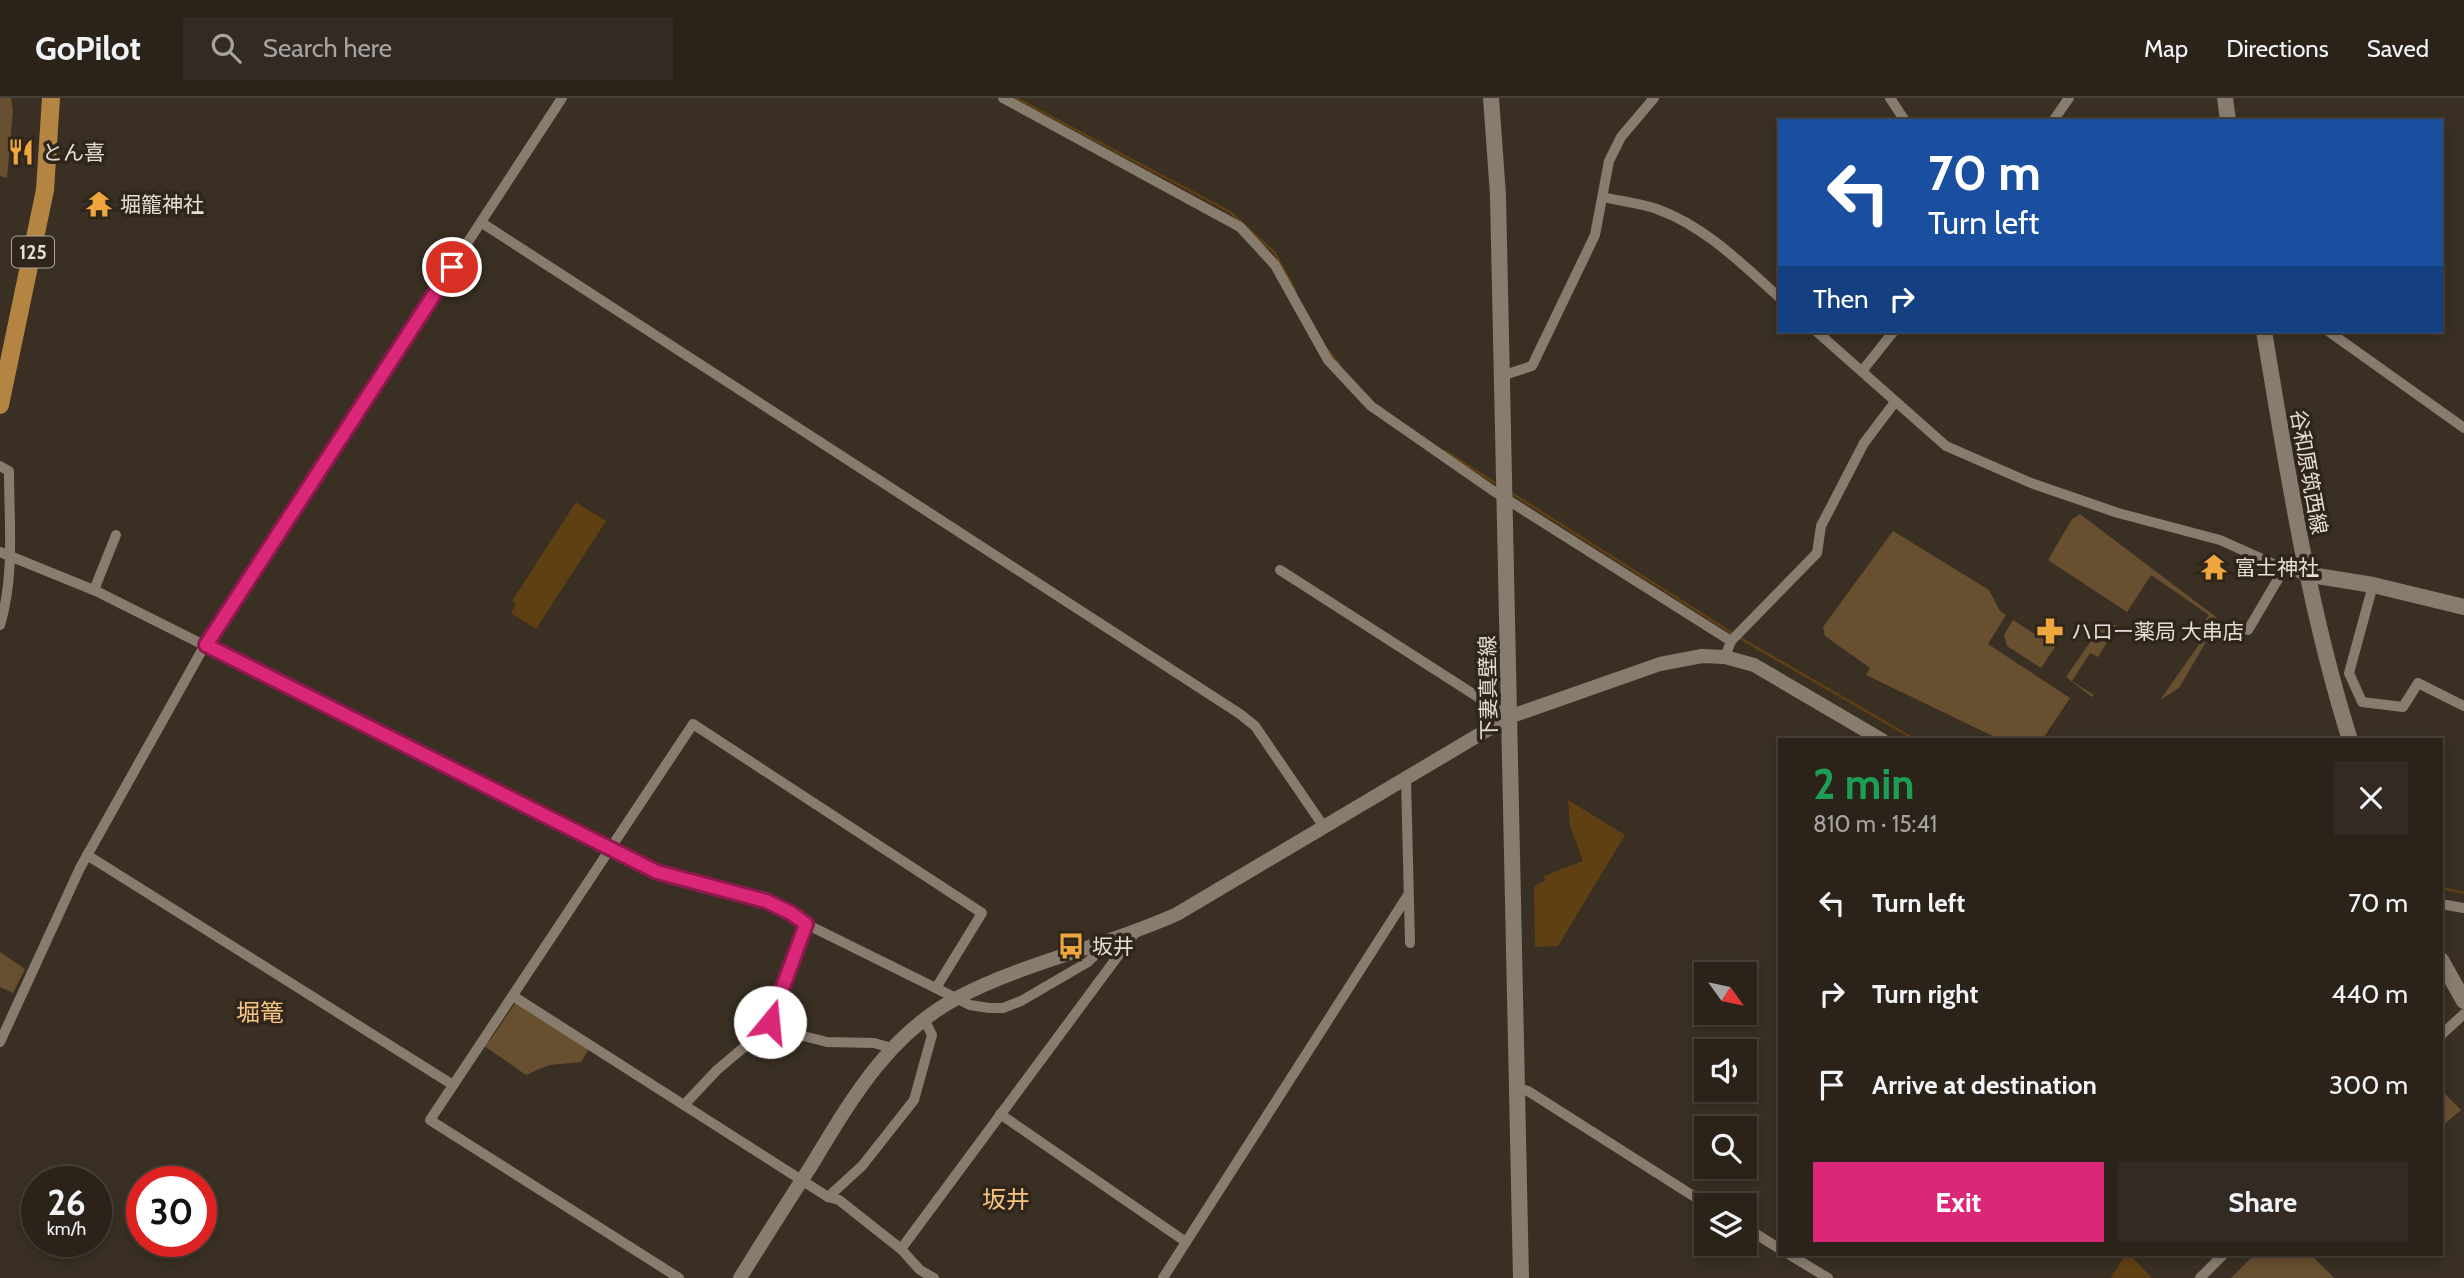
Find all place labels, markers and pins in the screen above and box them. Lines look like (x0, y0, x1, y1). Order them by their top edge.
restaurant icon: とん喜 (6, 137, 36, 167)
place label: とん喜 (42, 140, 105, 165)
temple icon: 堀籠神社 (84, 189, 114, 219)
place label: 堀籠神社 (120, 192, 204, 217)
pin (422, 237, 482, 297)
temple icon: 富士神社 (2199, 552, 2229, 582)
place label: 富士神社 (2235, 555, 2319, 580)
pharmacy icon: ハロー薬局 大串店 (2035, 616, 2065, 646)
place label: ハロー薬局 大串店 (2071, 619, 2244, 644)
bus stop icon: 坂井 (1056, 931, 1086, 961)
place label: 坂井 (1092, 934, 1134, 959)

